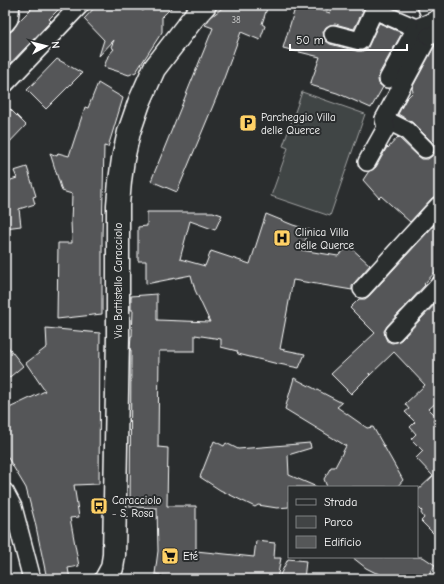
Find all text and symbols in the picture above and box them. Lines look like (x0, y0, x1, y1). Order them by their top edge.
house number: 38 (231, 15, 241, 25)
north arrow (26, 26, 66, 66)
scale bar (290, 26, 407, 52)
text: 50 m (296, 33, 324, 47)
text: N (49, 40, 62, 49)
place label: Parcheggio Villa delle Querce (261, 111, 336, 137)
parking icon: Parcheggio Villa delle Querce (238, 113, 258, 133)
street label: Via Battistello Caracciolo (112, 223, 125, 339)
place label: Clinica Villa delle Querce (295, 226, 355, 252)
hospital icon: Clinica Villa delle Querce (272, 228, 292, 248)
legend (288, 486, 418, 558)
place label: Caracciolo - S. Rosa (112, 494, 162, 520)
text: Strada (324, 495, 357, 509)
bus stop icon: Caracciolo - S. Rosa (89, 496, 109, 516)
text: Parco (324, 515, 353, 529)
text: Edificio (324, 535, 361, 549)
supermarket icon: Eté (160, 546, 180, 566)
place label: Eté (183, 550, 198, 563)

